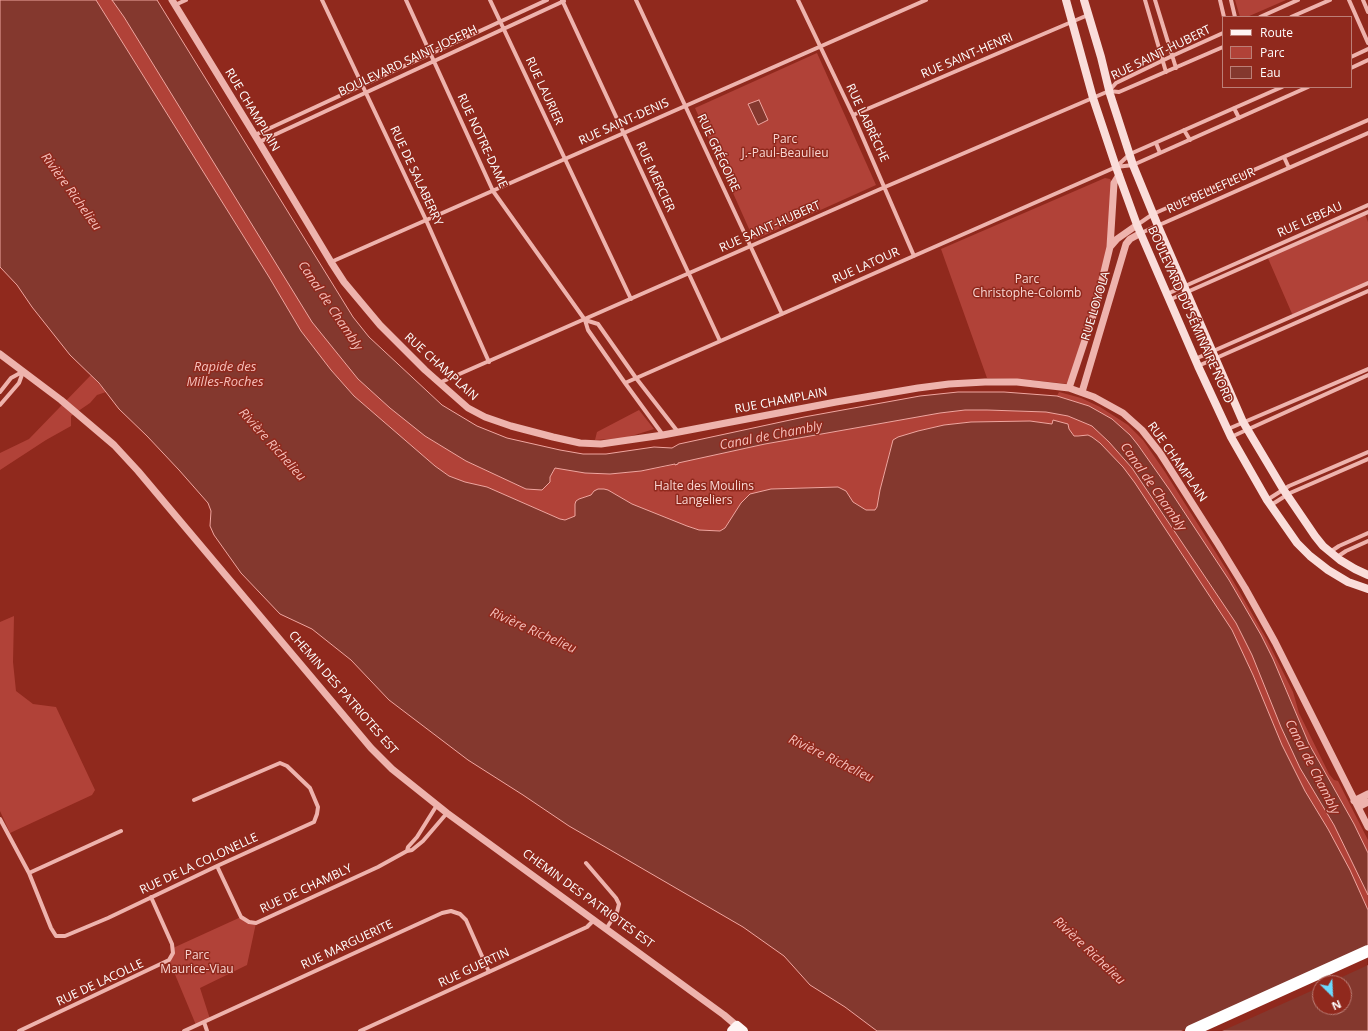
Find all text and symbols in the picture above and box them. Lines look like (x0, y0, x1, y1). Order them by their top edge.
legend (1222, 16, 1352, 88)
street label: BOULEVARD SAINT-JOSEPH (336, 22, 480, 100)
street label: RUE SAINT-HUBERT (1109, 23, 1213, 83)
text: Route (1260, 24, 1293, 41)
street label: RUE SAINT-HENRI (919, 30, 1015, 82)
text: Parc (1260, 44, 1285, 61)
street label: RUE LAURIER (522, 55, 566, 127)
text: Eau (1260, 64, 1281, 81)
street label: RUE CHAMPLAIN (222, 66, 282, 154)
street label: RUE LABRÈCHE (843, 82, 891, 164)
street label: RUE NOTRE-DAME (454, 91, 510, 191)
street label: RUE SAINT-DENIS (577, 96, 671, 148)
street label: RUE GRÉGOIRE (694, 112, 742, 194)
street label: RUE DE SALABERRY (387, 124, 445, 228)
park label: Parc J.-Paul-Beaulieu (741, 133, 829, 161)
street label: RUE MERCIER (632, 140, 678, 214)
water label: Rivière Richelieu (37, 150, 105, 234)
street label: RUE BELLEFLEUR (1165, 165, 1257, 217)
street label: RUE SAINT-HUBERT (717, 198, 823, 256)
street label: RUE LEBEAU (1275, 199, 1345, 241)
street label: BOULEVARD DU SÉMINAIRE NORD (1144, 224, 1236, 406)
street label: RUE LATOUR (830, 245, 902, 287)
water label: Canal de Chambly (294, 258, 366, 354)
street label: RUE LOYOLA (1079, 270, 1113, 342)
park label: Parc Christophe-Colomb (973, 273, 1081, 301)
street label: RUE CHAMPLAIN (401, 330, 481, 404)
water label: Rapide des Milles-Roches (186, 359, 264, 390)
street label: RUE CHAMPLAIN (733, 385, 829, 417)
water label: Rivière Richelieu (235, 405, 309, 485)
water label: Canal de Chambly (718, 418, 824, 454)
street label: RUE CHAMPLAIN (1144, 419, 1210, 505)
water label: Canal de Chambly (1117, 440, 1189, 534)
park label: Halte des Moulins Langeliers (654, 480, 754, 508)
water label: Rivière Richelieu (488, 605, 578, 657)
street label: CHEMIN DES PATRIOTES EST (285, 628, 401, 758)
water label: Canal de Chambly (1281, 717, 1343, 817)
water label: Rivière Richelieu (786, 732, 876, 786)
street label: RUE DE LA COLONELLE (138, 830, 260, 898)
street label: CHEMIN DES PATRIOTES EST (520, 847, 656, 951)
street label: RUE DE CHAMBLY (258, 861, 354, 917)
water label: Rivière Richelieu (1050, 914, 1128, 988)
street label: RUE MARGUERITE (299, 917, 395, 973)
street label: RUE GUERTIN (436, 945, 512, 991)
park label: Parc Maurice-Viau (160, 949, 234, 977)
street label: RUE DE LACOLLE (54, 957, 146, 1009)
north arrow (1312, 975, 1352, 1015)
text: N (1330, 997, 1344, 1014)

